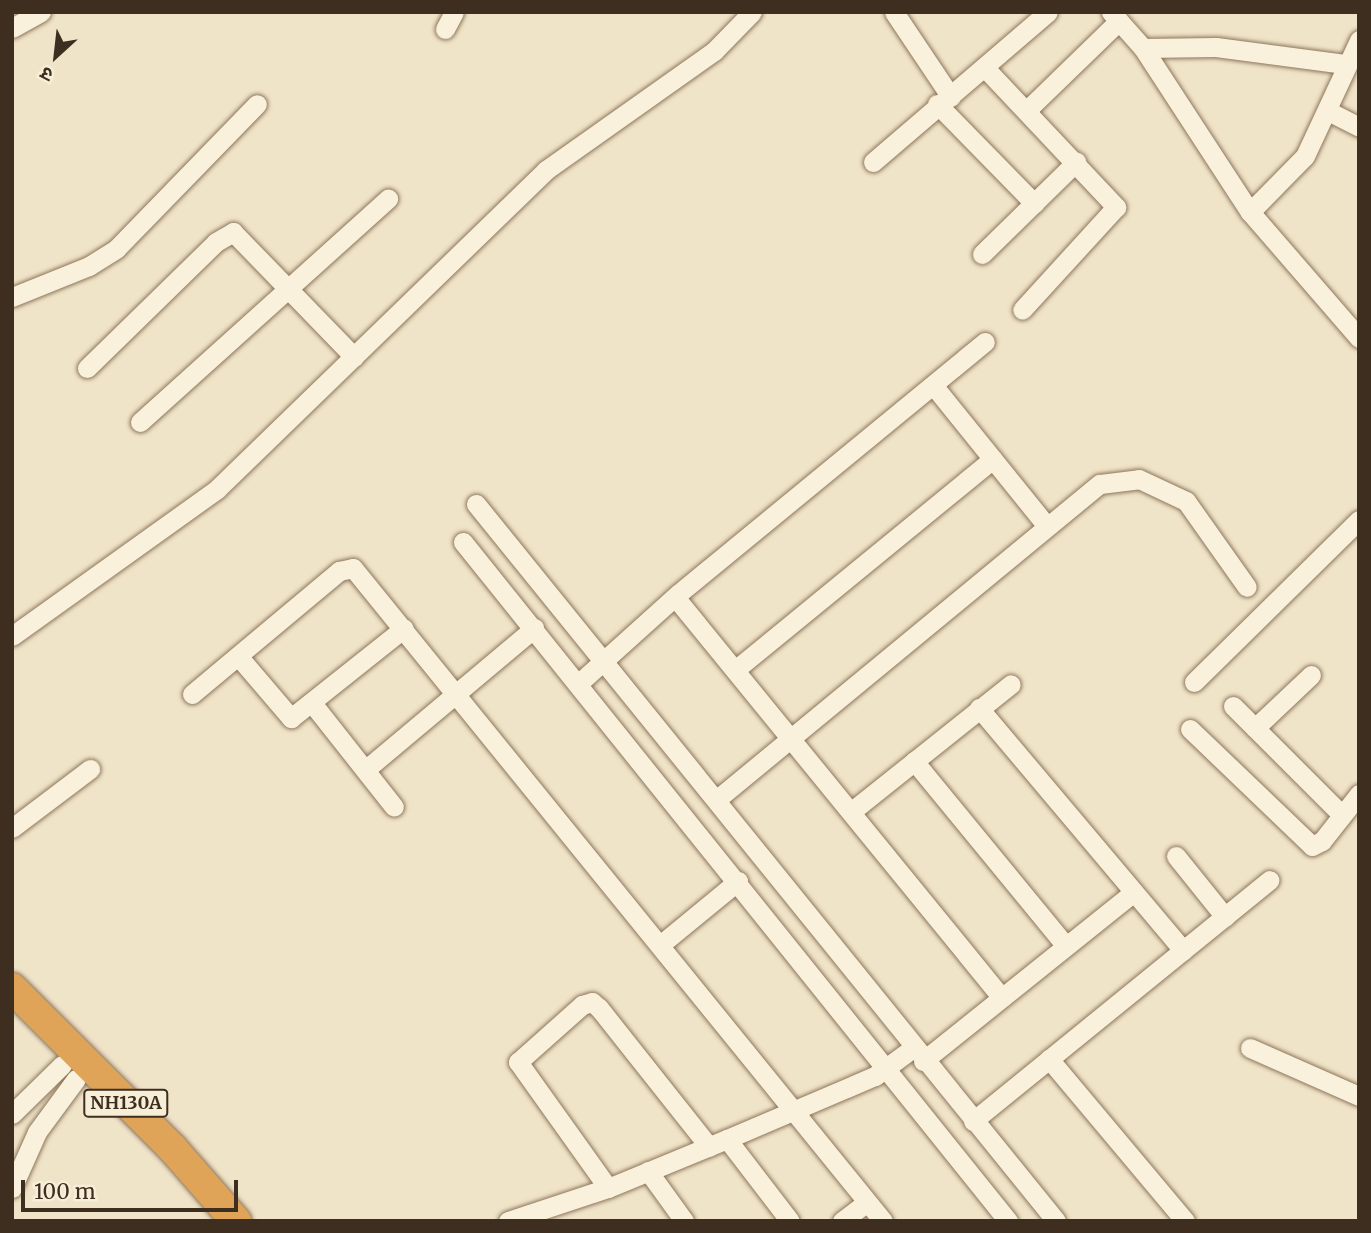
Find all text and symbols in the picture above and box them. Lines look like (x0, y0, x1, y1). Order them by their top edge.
north arrow (21, 21, 91, 91)
text: उ (36, 61, 57, 88)
road number: NH130A (82, 1088, 170, 1118)
scale bar (24, 1166, 242, 1210)
text: 100 m (34, 1178, 96, 1205)

